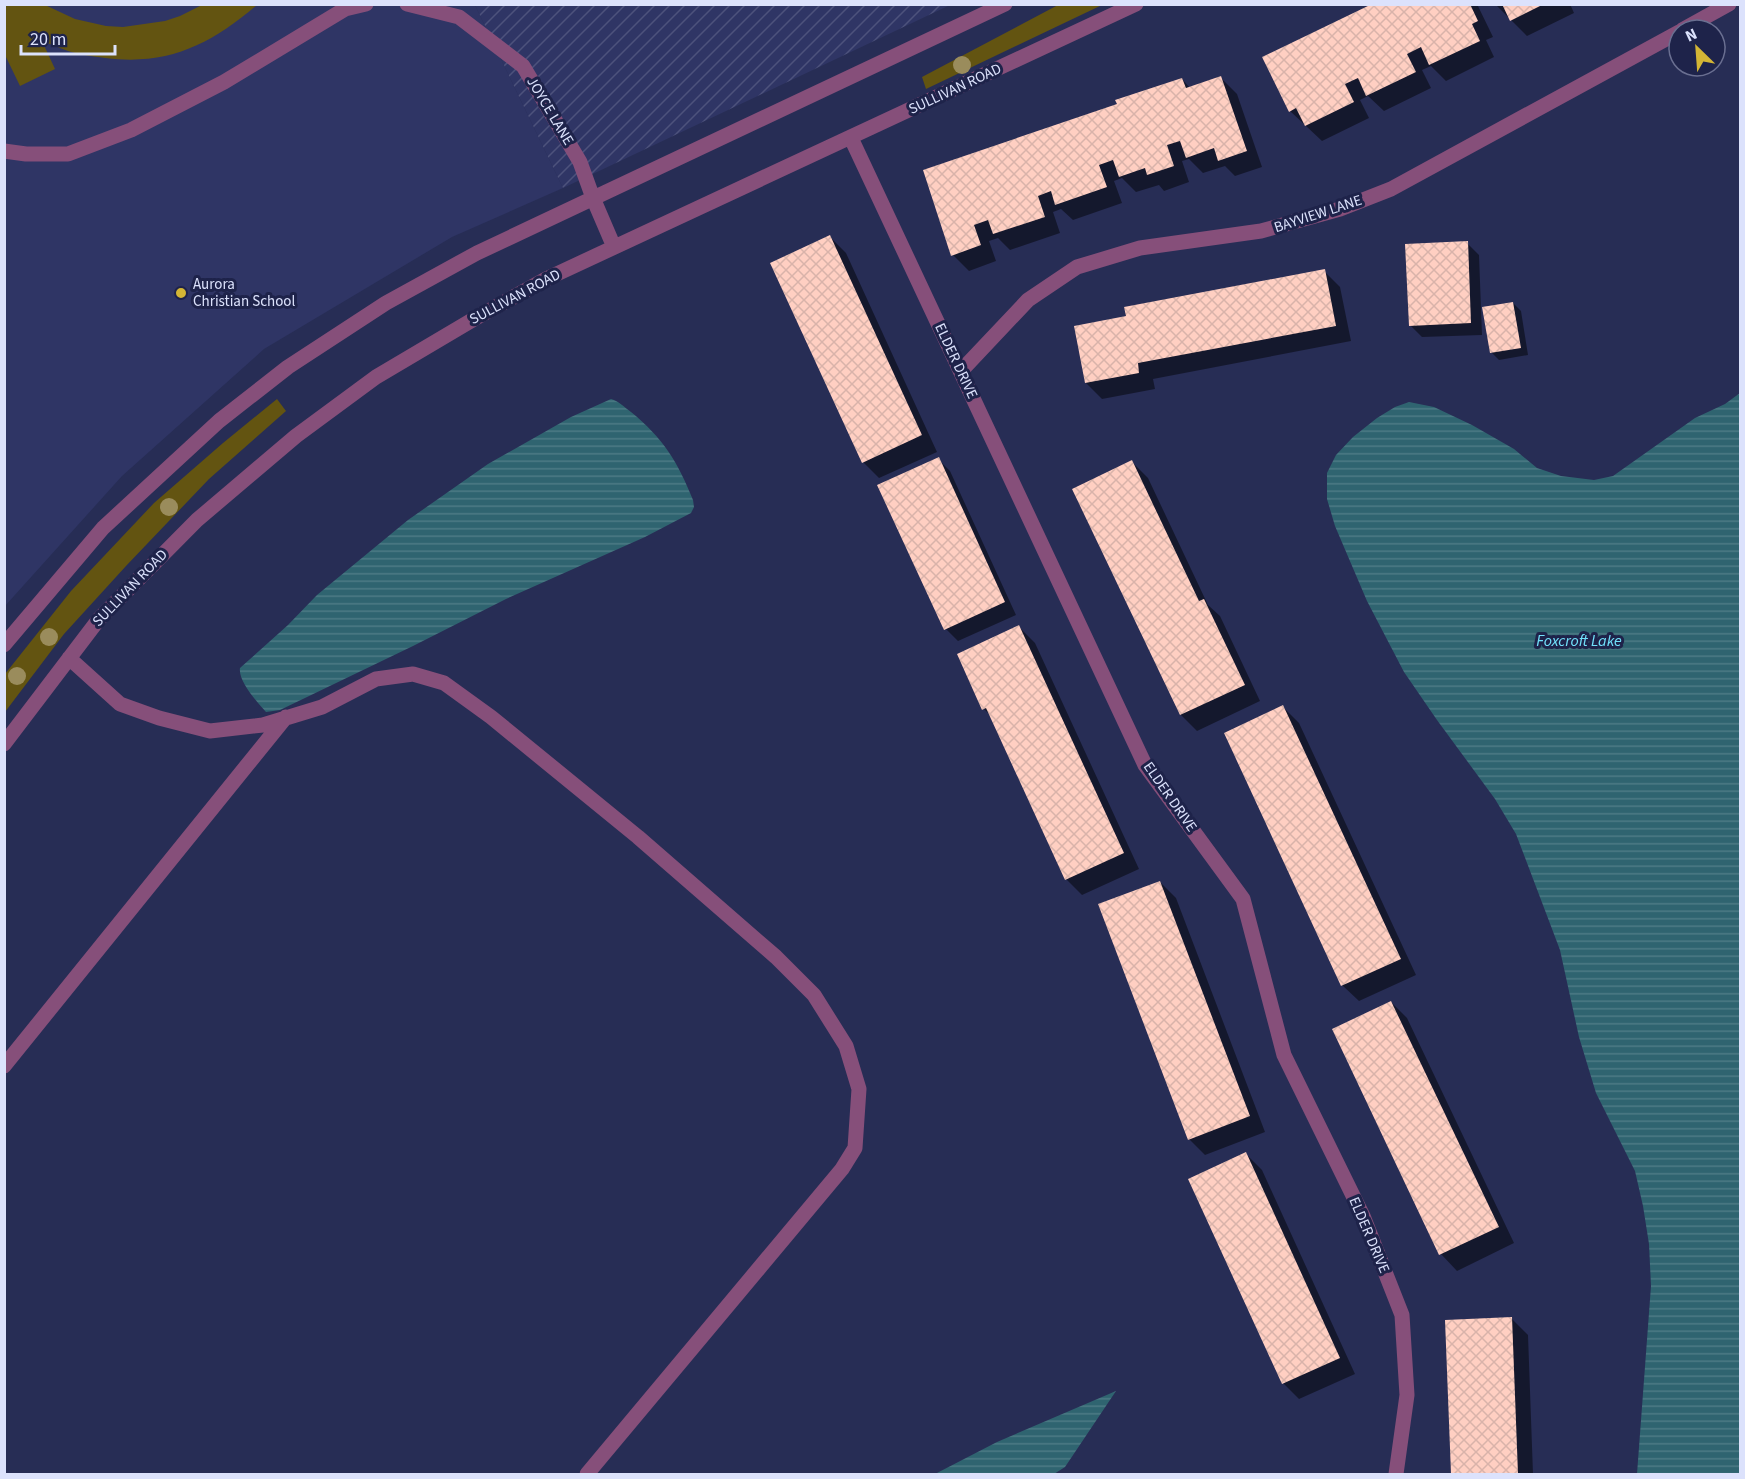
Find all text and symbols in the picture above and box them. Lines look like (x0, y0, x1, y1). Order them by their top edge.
scale bar (21, 18, 116, 56)
north arrow (1667, 18, 1727, 78)
text: N (1682, 23, 1701, 48)
text: 20 m (30, 27, 66, 52)
street label: SULLIVAN ROAD (905, 58, 1005, 120)
street label: JOYCE LANE (521, 73, 579, 149)
street label: BAYVIEW LANE (1271, 190, 1365, 238)
street label: SULLIVAN ROAD (466, 264, 564, 330)
place label: Aurora Christian School (193, 274, 295, 312)
marker: Aurora Christian School (174, 286, 188, 300)
street label: ELDER DRIVE (929, 320, 983, 402)
street label: SULLIVAN ROAD (88, 545, 172, 631)
water label: Foxcroft Lake (1536, 630, 1622, 652)
street label: ELDER DRIVE (1138, 758, 1202, 836)
street label: ELDER DRIVE (1343, 1194, 1395, 1277)

